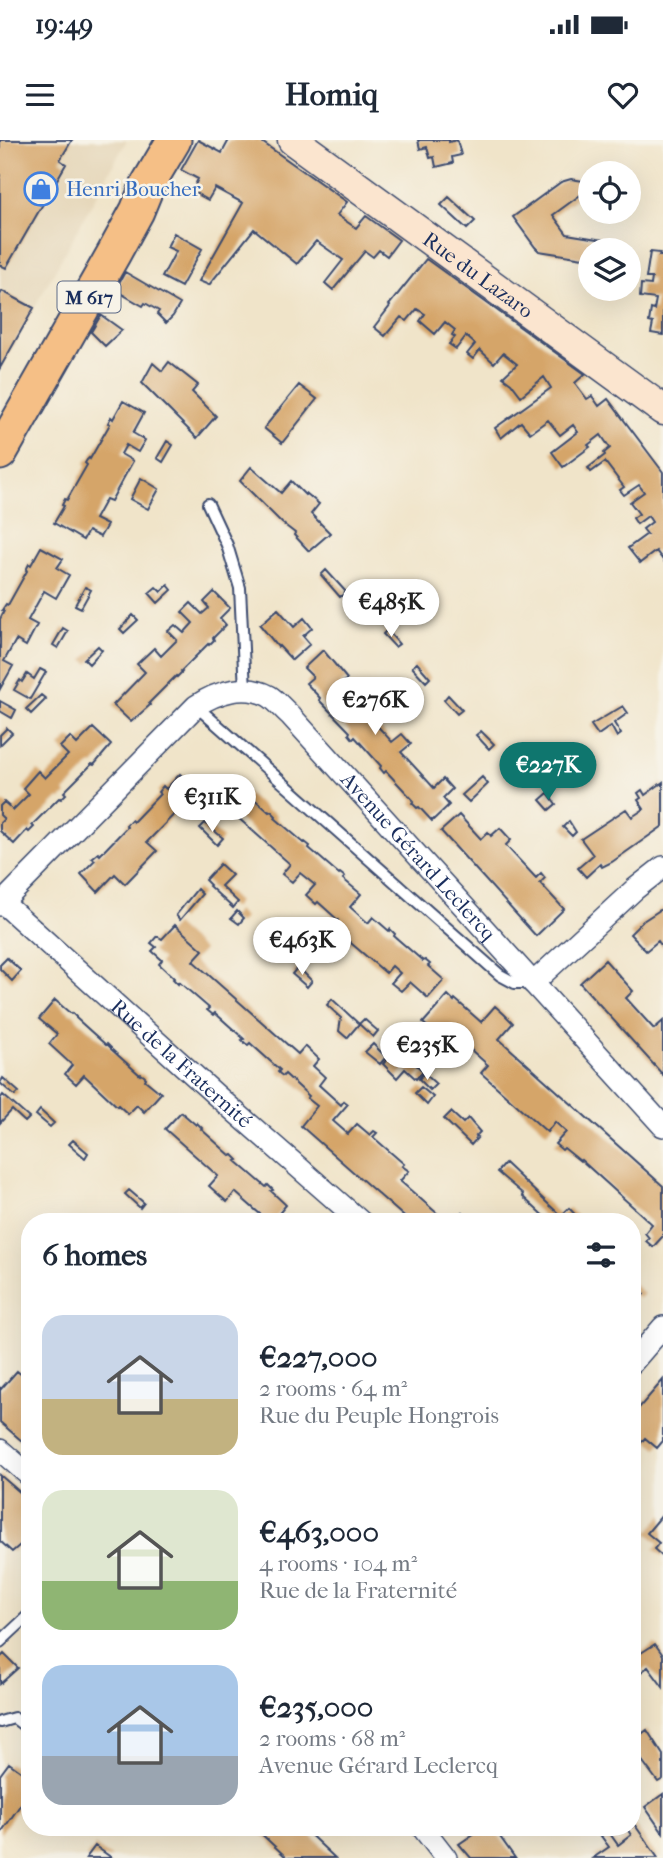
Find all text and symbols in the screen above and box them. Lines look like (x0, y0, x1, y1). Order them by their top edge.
text: 19:49 (35, 9, 93, 40)
icon: menu (21, 76, 59, 114)
text: Homiq (285, 76, 378, 113)
icon: heart (604, 76, 642, 114)
map controls (578, 161, 641, 301)
button: locate (578, 161, 641, 224)
shop icon: Henri Boucher (22, 170, 60, 208)
place label: Henri Boucher (66, 177, 201, 201)
street label: Rue du Lazaro (418, 227, 538, 323)
button: layers (578, 238, 641, 301)
road number: M 617 (57, 281, 120, 312)
pin: €485K (342, 580, 440, 639)
text: €485K (358, 588, 424, 615)
pin: €276K (326, 678, 424, 737)
text: €276K (342, 686, 408, 713)
pin: €227K (499, 742, 597, 802)
text: €227K (515, 751, 581, 778)
street label: Avenue Gérard Leclercq (335, 767, 501, 946)
pin: €311K (163, 774, 261, 834)
text: €311K (184, 783, 240, 810)
pin: €463K (253, 918, 351, 977)
text: €463K (269, 926, 335, 953)
street label: Rue de la Fraternité (106, 994, 257, 1133)
pin: €235K (378, 1023, 476, 1082)
text: €235K (396, 1031, 458, 1058)
icon: filters (582, 1236, 620, 1274)
text: 6 homes (42, 1238, 147, 1273)
text: €227,000 (259, 1340, 378, 1375)
icon: home (98, 1343, 182, 1427)
text: 2 rooms · 64 m² (259, 1375, 407, 1402)
text: Rue du Peuple Hongrois (259, 1402, 499, 1429)
text: €463,000 (259, 1515, 379, 1550)
icon: home (98, 1518, 182, 1602)
text: 4 rooms · 104 m² (259, 1550, 417, 1577)
text: Rue de la Fraternité (259, 1577, 457, 1604)
text: €235,000 (259, 1690, 373, 1725)
icon: home (98, 1693, 182, 1777)
text: 2 rooms · 68 m² (259, 1725, 405, 1752)
text: Avenue Gérard Leclercq (259, 1752, 498, 1779)

